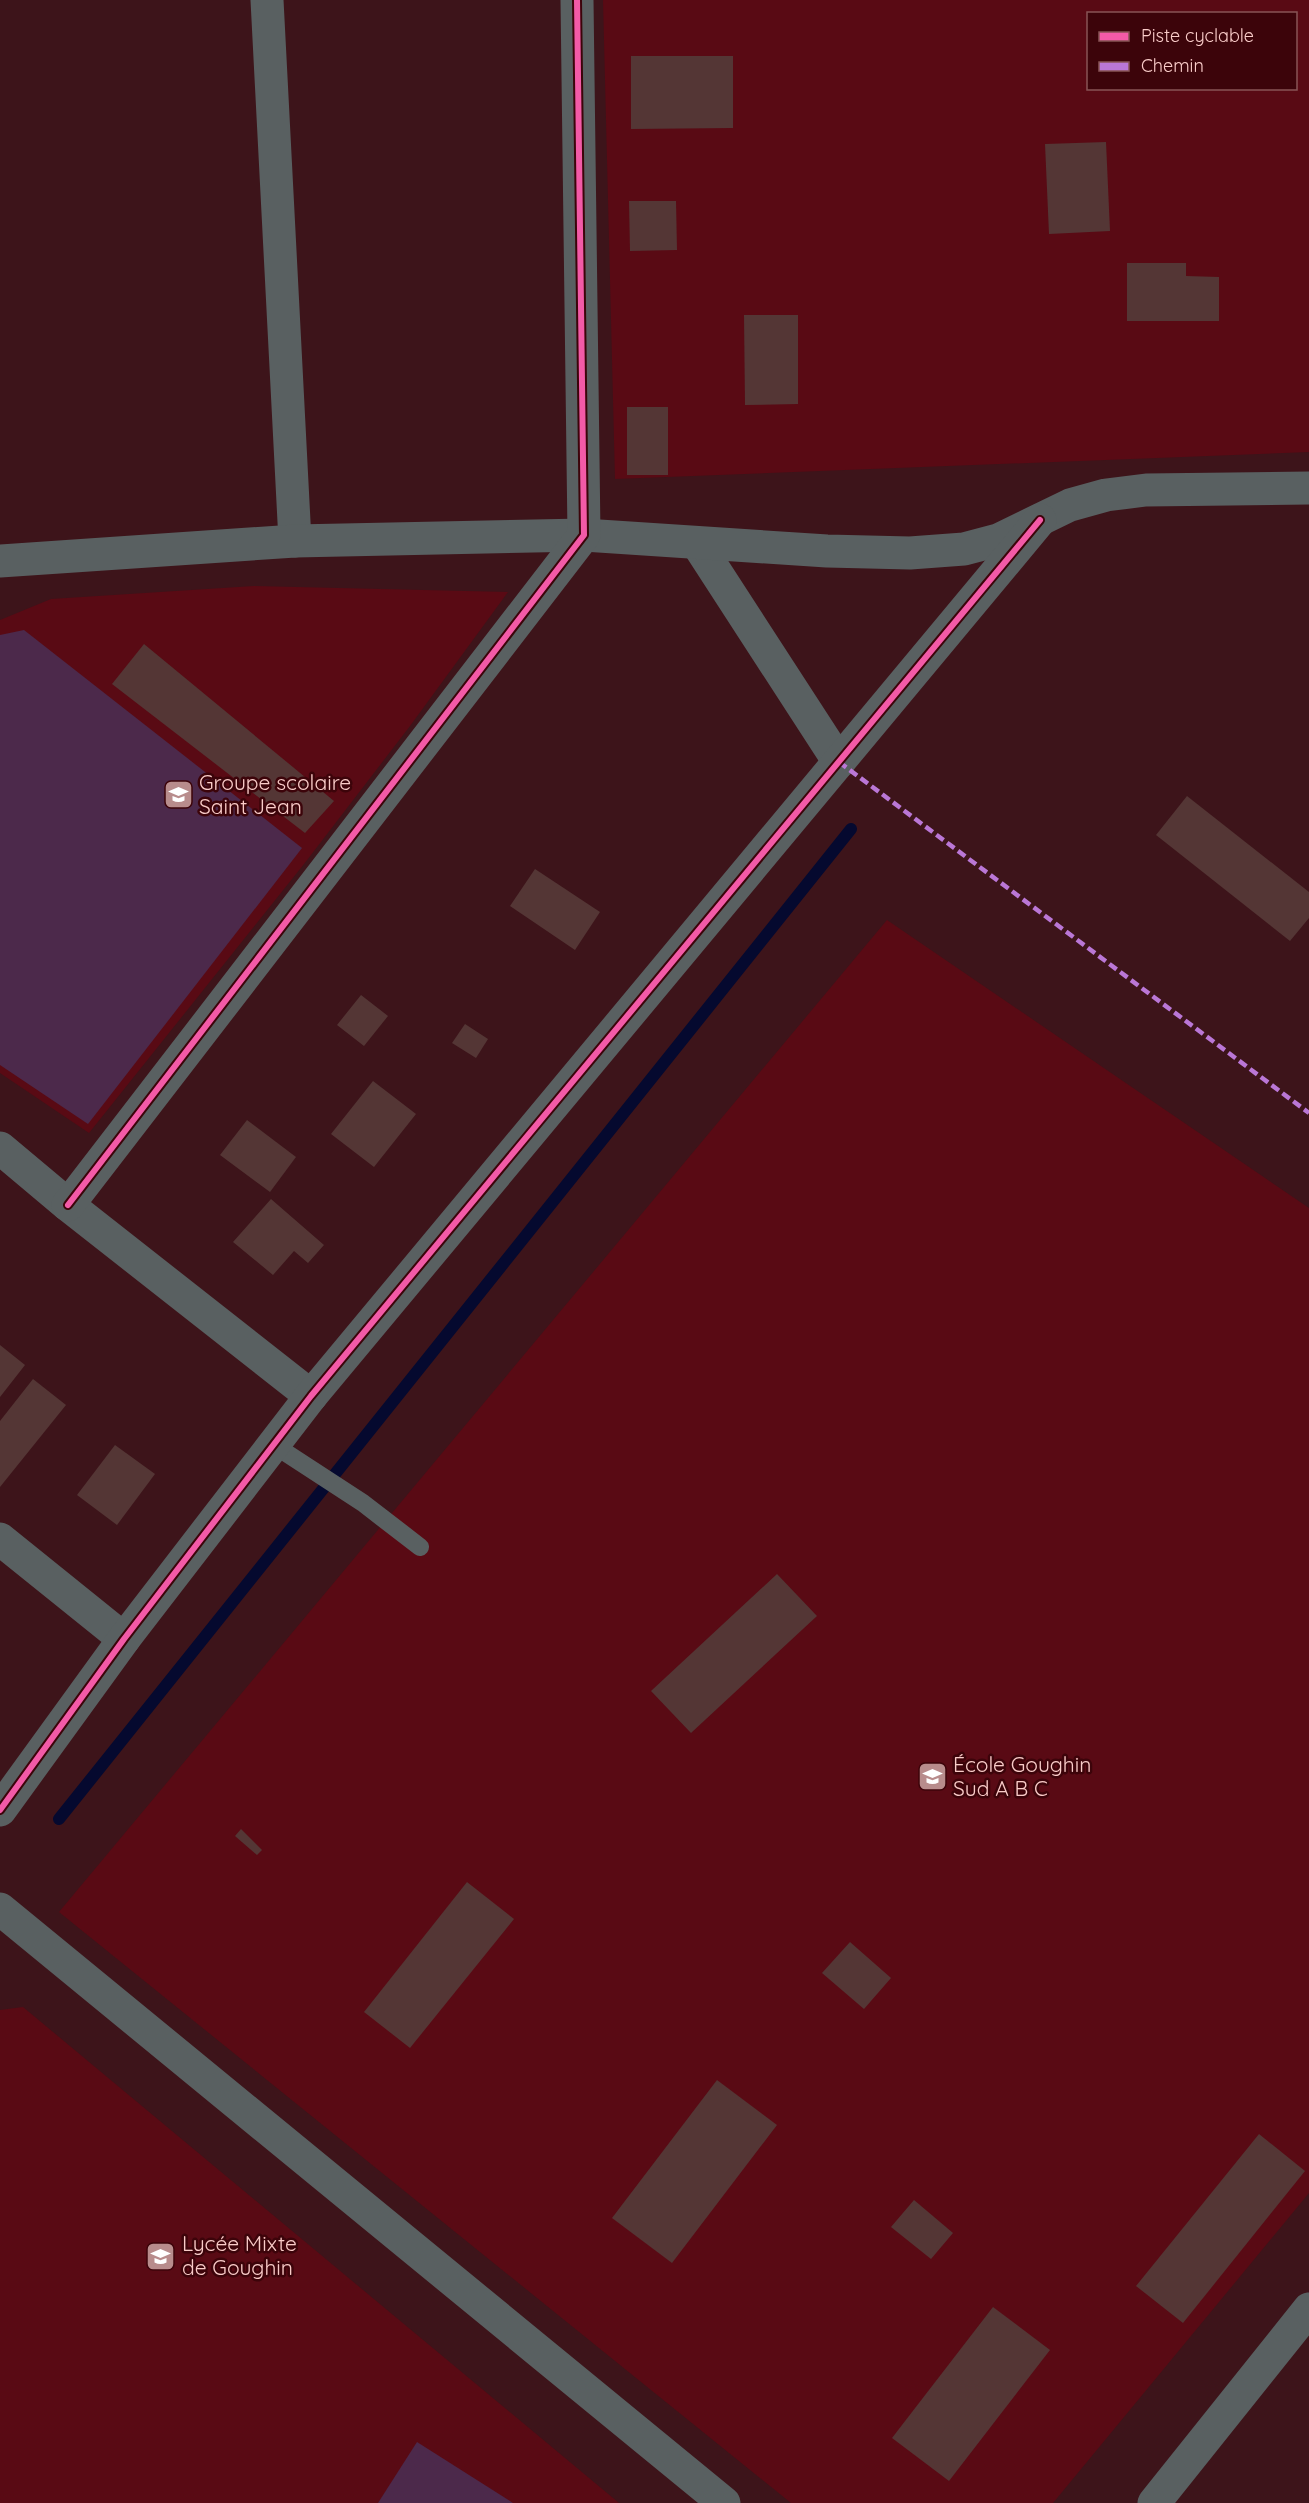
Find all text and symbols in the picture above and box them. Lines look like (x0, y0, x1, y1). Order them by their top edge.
legend (1087, 12, 1297, 90)
text: Piste cyclable (1141, 24, 1254, 47)
text: Chemin (1141, 54, 1204, 77)
place label: Groupe scolaire Saint Jean (199, 769, 351, 819)
school or university icon: Groupe scolaire Saint Jean (162, 779, 194, 811)
place label: École Goughin Sud A B C (953, 1751, 1091, 1801)
school or university icon: École Goughin Sud A B C (916, 1761, 948, 1793)
place label: Lycée Mixte de Goughin (182, 2230, 297, 2280)
school or university icon: Lycée Mixte de Goughin (145, 2240, 177, 2272)

